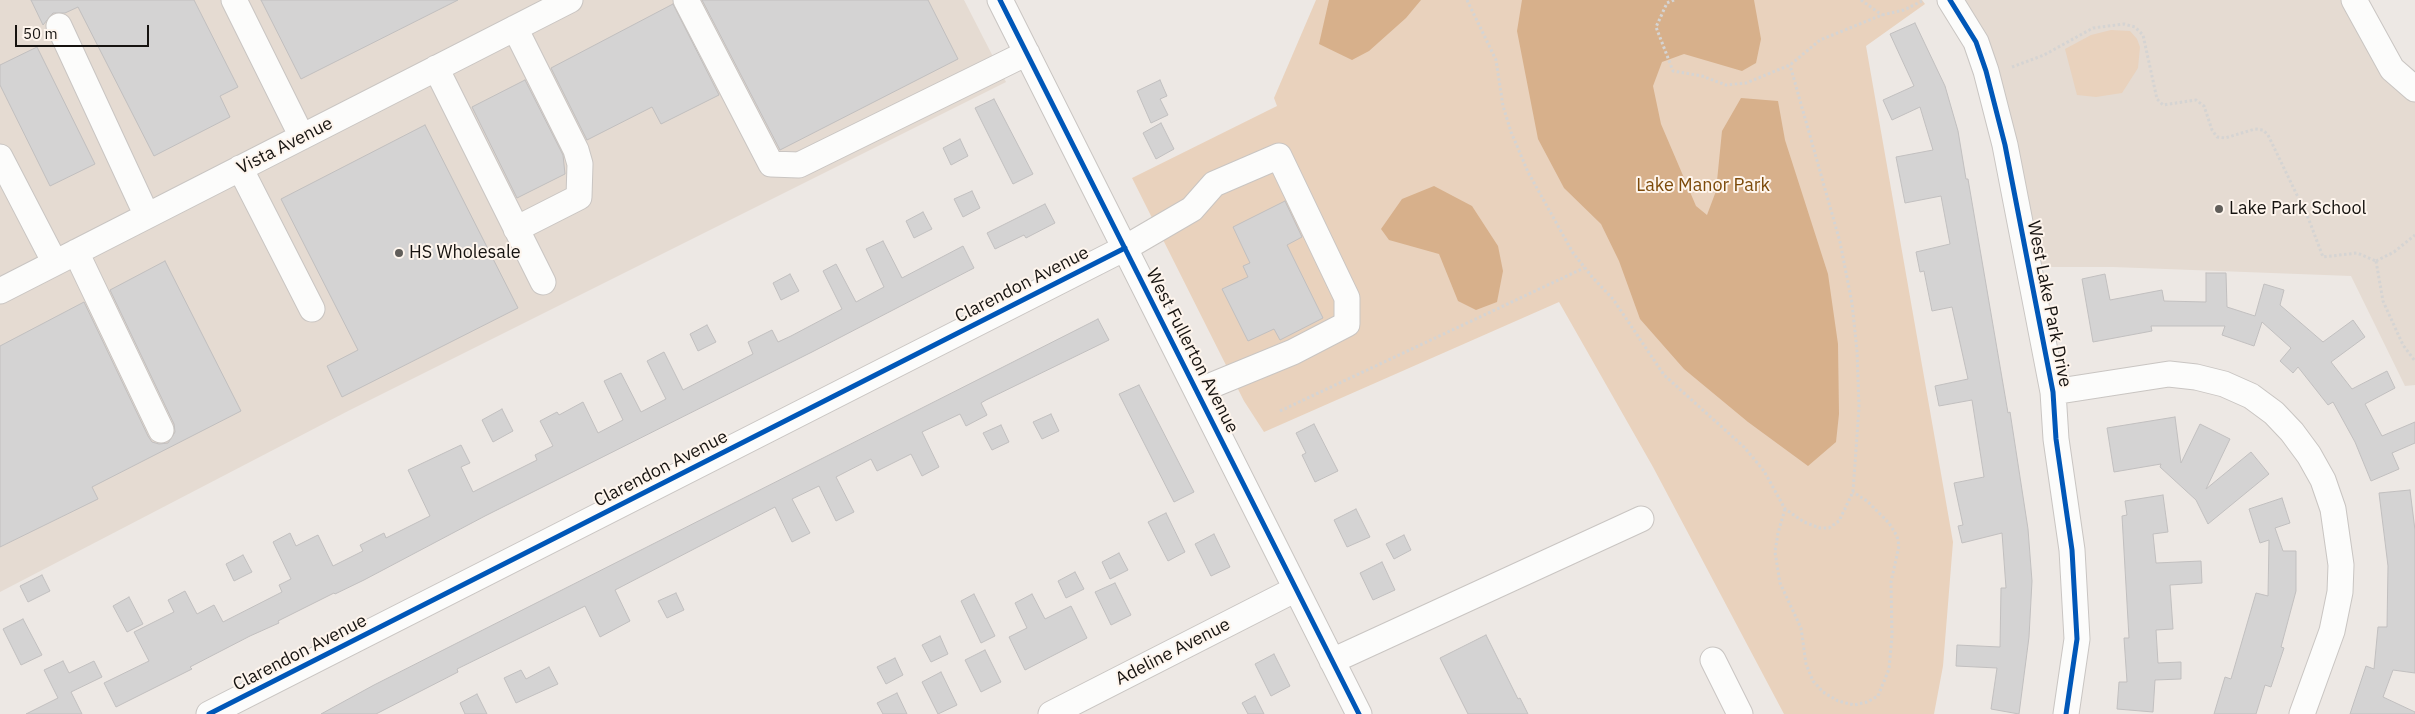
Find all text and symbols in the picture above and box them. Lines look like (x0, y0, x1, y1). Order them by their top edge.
scale bar (18, 15, 151, 47)
text: 50 m (23, 24, 58, 43)
street label: Vista Avenue (234, 113, 336, 179)
park label: Lake Manor Park (1636, 175, 1770, 197)
place label: Lake Park School (2229, 198, 2366, 220)
marker: Lake Park School (2213, 203, 2225, 215)
street label: West Lake Park Drive (2022, 219, 2076, 389)
place label: HS Wholesale (409, 242, 521, 264)
street label: Clarendon Avenue (951, 242, 1093, 328)
marker: HS Wholesale (393, 247, 405, 259)
street label: West Fullerton Avenue (1141, 265, 1243, 437)
street label: Clarendon Avenue (590, 426, 732, 512)
street label: Clarendon Avenue (229, 610, 371, 696)
street label: Adeline Avenue (1112, 614, 1234, 690)

